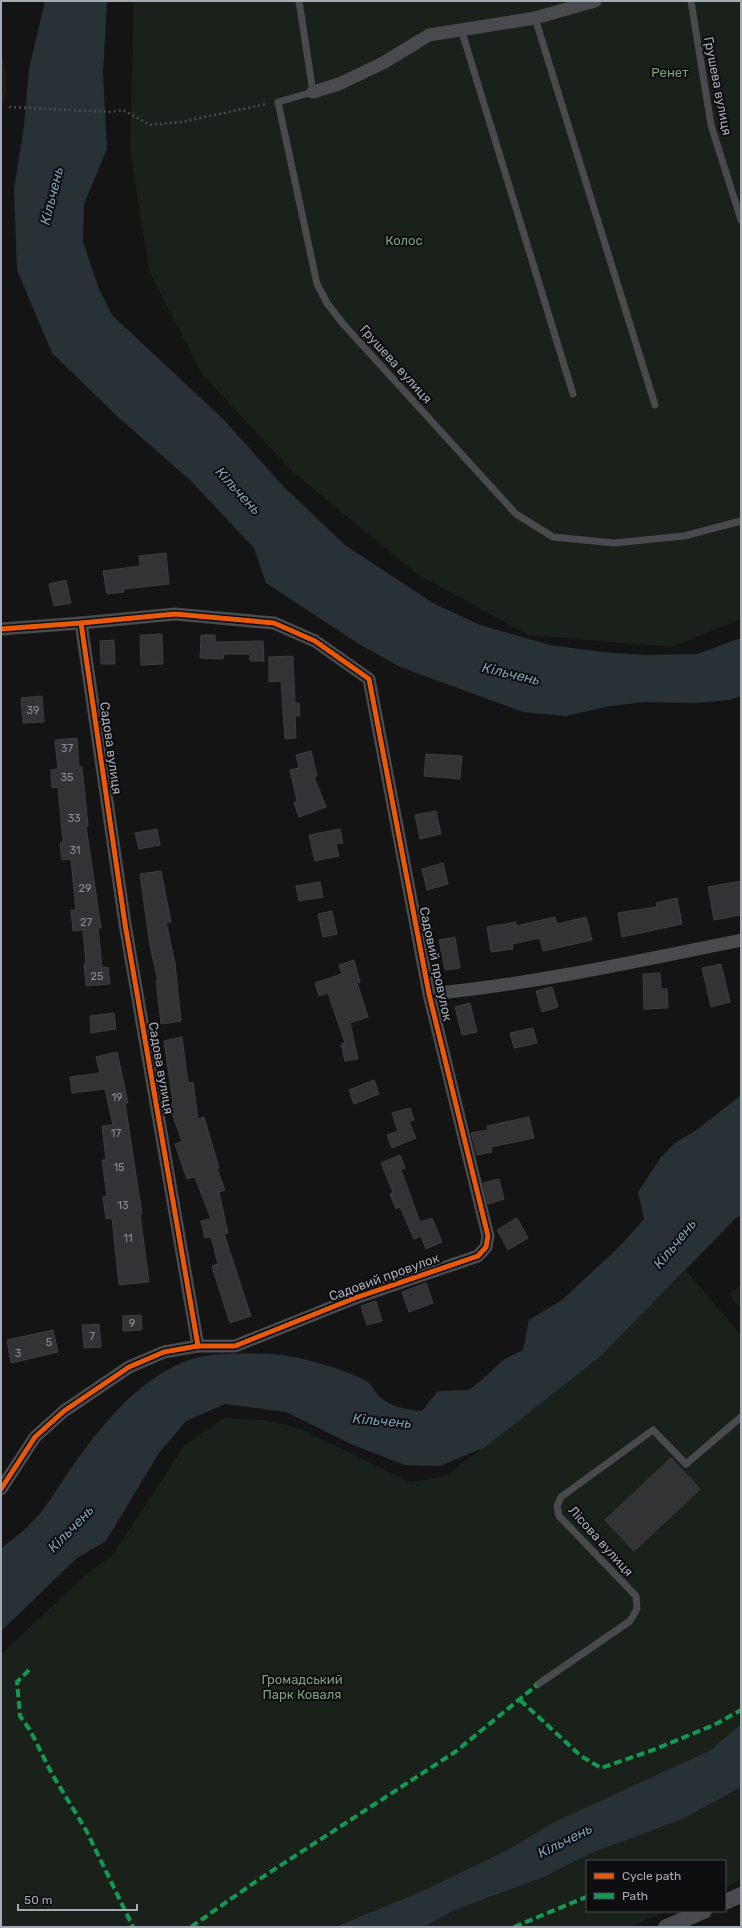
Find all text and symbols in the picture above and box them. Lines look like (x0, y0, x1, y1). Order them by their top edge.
street label: Грушева вулиця (701, 35, 735, 137)
park label: Ренет (651, 65, 689, 80)
water label: Кільчень (37, 165, 67, 227)
park label: Колос (385, 233, 423, 248)
street label: Грушева вулиця (357, 322, 435, 406)
water label: Кільчень (212, 464, 264, 518)
water label: Кільчень (480, 659, 542, 689)
street label: Садова вулиця (97, 701, 125, 795)
house number: 39 (26, 704, 40, 717)
house number: 37 (61, 742, 73, 755)
house number: 35 (60, 771, 74, 784)
house number: 33 (67, 812, 81, 825)
house number: 31 (69, 844, 81, 857)
house number: 29 (79, 882, 91, 895)
street label: Садовий провулок (417, 906, 455, 1022)
house number: 27 (80, 916, 92, 929)
house number: 25 (91, 970, 104, 983)
street label: Садова вулиця (146, 1021, 176, 1115)
house number: 19 (111, 1091, 123, 1104)
house number: 17 (111, 1127, 122, 1140)
house number: 15 (113, 1161, 125, 1174)
house number: 13 (117, 1199, 129, 1212)
water label: Кільчень (650, 1216, 700, 1272)
house number: 11 (123, 1232, 133, 1245)
street label: Садовий провулок (327, 1250, 441, 1304)
house number: 9 (129, 1317, 135, 1330)
house number: 7 (89, 1330, 95, 1343)
house number: 5 (46, 1336, 53, 1349)
house number: 3 (15, 1347, 22, 1360)
water label: Кільчень (352, 1410, 412, 1432)
water label: Кільчень (44, 1502, 98, 1556)
street label: Лісова вулиця (566, 1503, 636, 1579)
park label: Громадський Парк Коваля (261, 1672, 343, 1702)
water label: Кільчень (535, 1820, 595, 1862)
legend (586, 1860, 726, 1912)
text: Cycle path (622, 1869, 681, 1883)
scale bar (18, 1886, 137, 1912)
text: Path (622, 1889, 648, 1903)
text: 50 m (24, 1893, 52, 1907)

